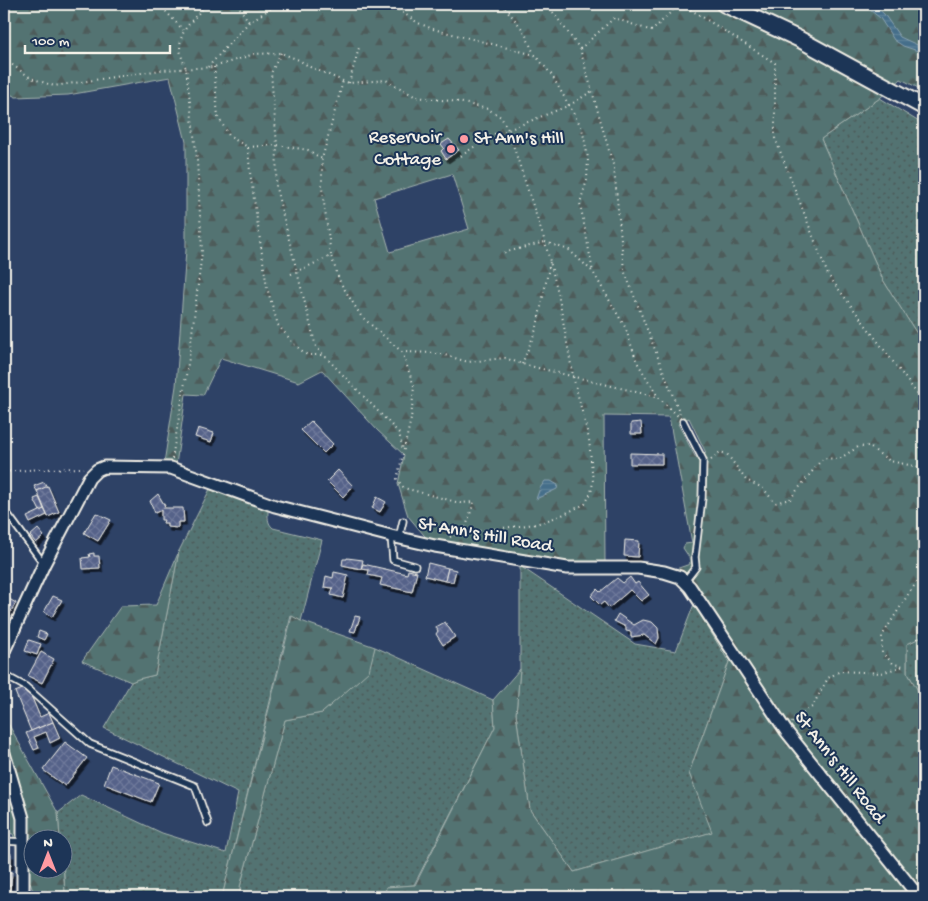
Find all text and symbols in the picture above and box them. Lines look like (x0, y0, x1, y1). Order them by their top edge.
scale bar (25, 22, 170, 54)
text: 100 m (31, 33, 70, 51)
place label: Reservoir Cottage (369, 127, 443, 172)
place label: St Ann's Hill (474, 128, 564, 151)
marker: St Ann's Hill (458, 133, 470, 145)
marker: Reservoir Cottage (445, 143, 457, 155)
street label: St Ann's Hill Road (416, 513, 556, 559)
street label: St Ann's Hill Road (788, 707, 891, 830)
north arrow (22, 828, 72, 878)
text: N (43, 835, 53, 852)

